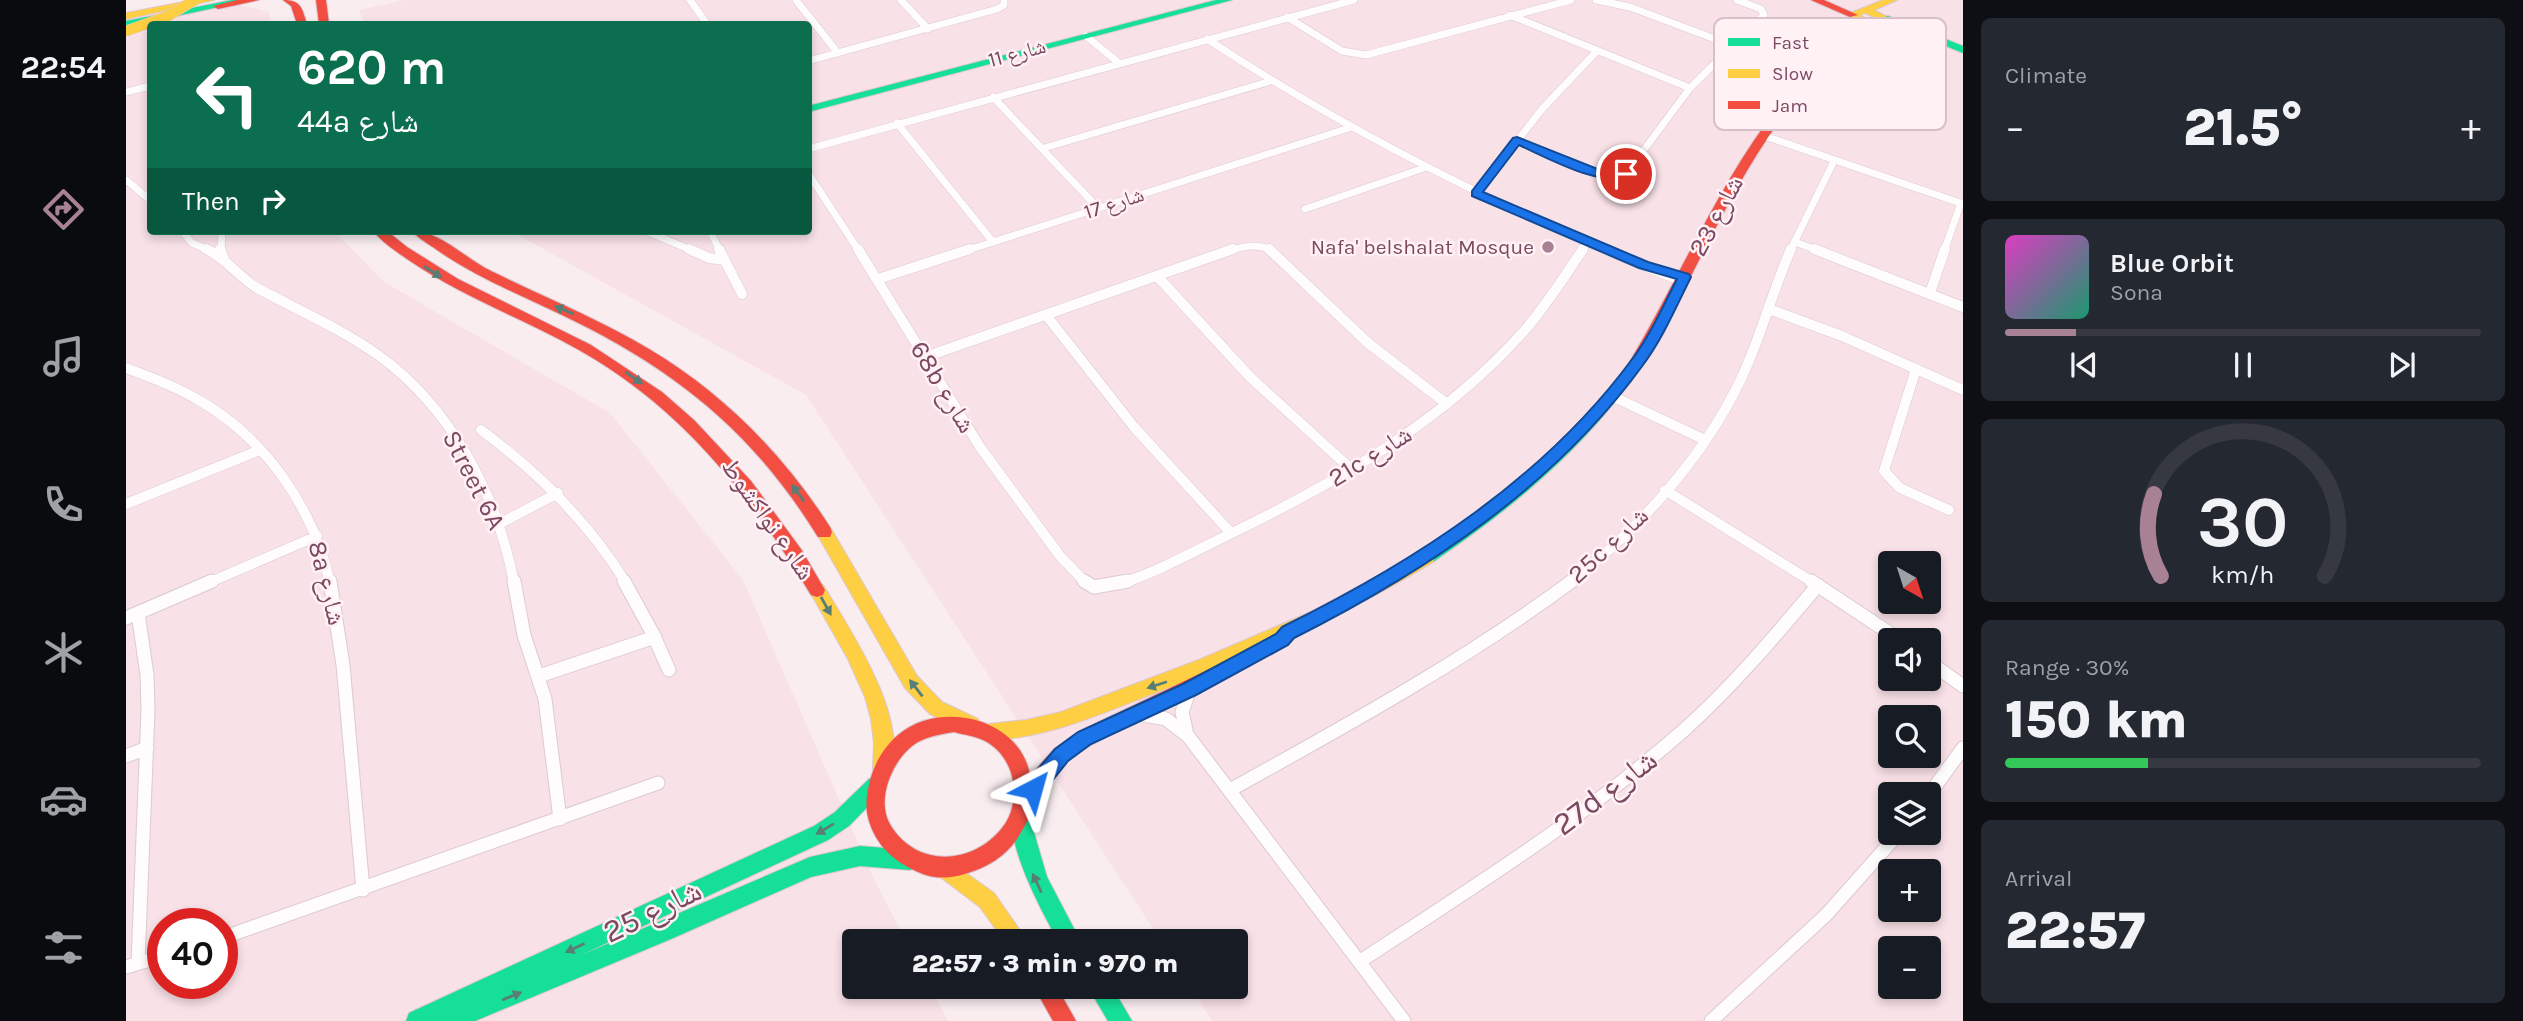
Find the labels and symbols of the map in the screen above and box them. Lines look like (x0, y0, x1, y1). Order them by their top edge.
legend (1714, 18, 1946, 130)
text: Fast (1772, 32, 1809, 54)
street label: شارع 11 (985, 34, 1049, 73)
text: Slow (1772, 63, 1813, 85)
text: Jam (1772, 95, 1808, 117)
pin (1596, 144, 1656, 204)
street label: شارع 23 (1682, 171, 1750, 261)
street label: شارع 17 (1081, 182, 1147, 225)
place label: Nafa' belshalat Mosque (1311, 235, 1534, 259)
marker: Nafa' belshalat Mosque (1540, 239, 1556, 255)
one-way arrow (424, 265, 443, 278)
one-way arrow (554, 304, 575, 315)
street label: 68b شارع (903, 335, 983, 439)
one-way arrow (625, 371, 643, 385)
street label: 21c شارع (1322, 418, 1418, 494)
street label: Street 6A (436, 425, 512, 535)
street label: شارع نواكشوط (715, 452, 821, 586)
one-way arrow (791, 484, 805, 502)
street label: 25c شارع (1561, 500, 1655, 590)
street label: 8a شارع (302, 538, 352, 628)
north arrow (1878, 551, 1941, 614)
one-way arrow (820, 596, 832, 615)
one-way arrow (908, 679, 923, 697)
one-way arrow (1146, 680, 1167, 691)
street label: 27d شارع (1546, 741, 1665, 844)
position arrow (996, 752, 1070, 826)
one-way arrow (815, 823, 834, 836)
street label: شارع 25 (597, 871, 708, 952)
one-way arrow (1031, 873, 1043, 893)
speed limit sign: 40 (147, 908, 238, 999)
one-way arrow (565, 943, 585, 954)
one-way arrow (502, 990, 523, 1001)

